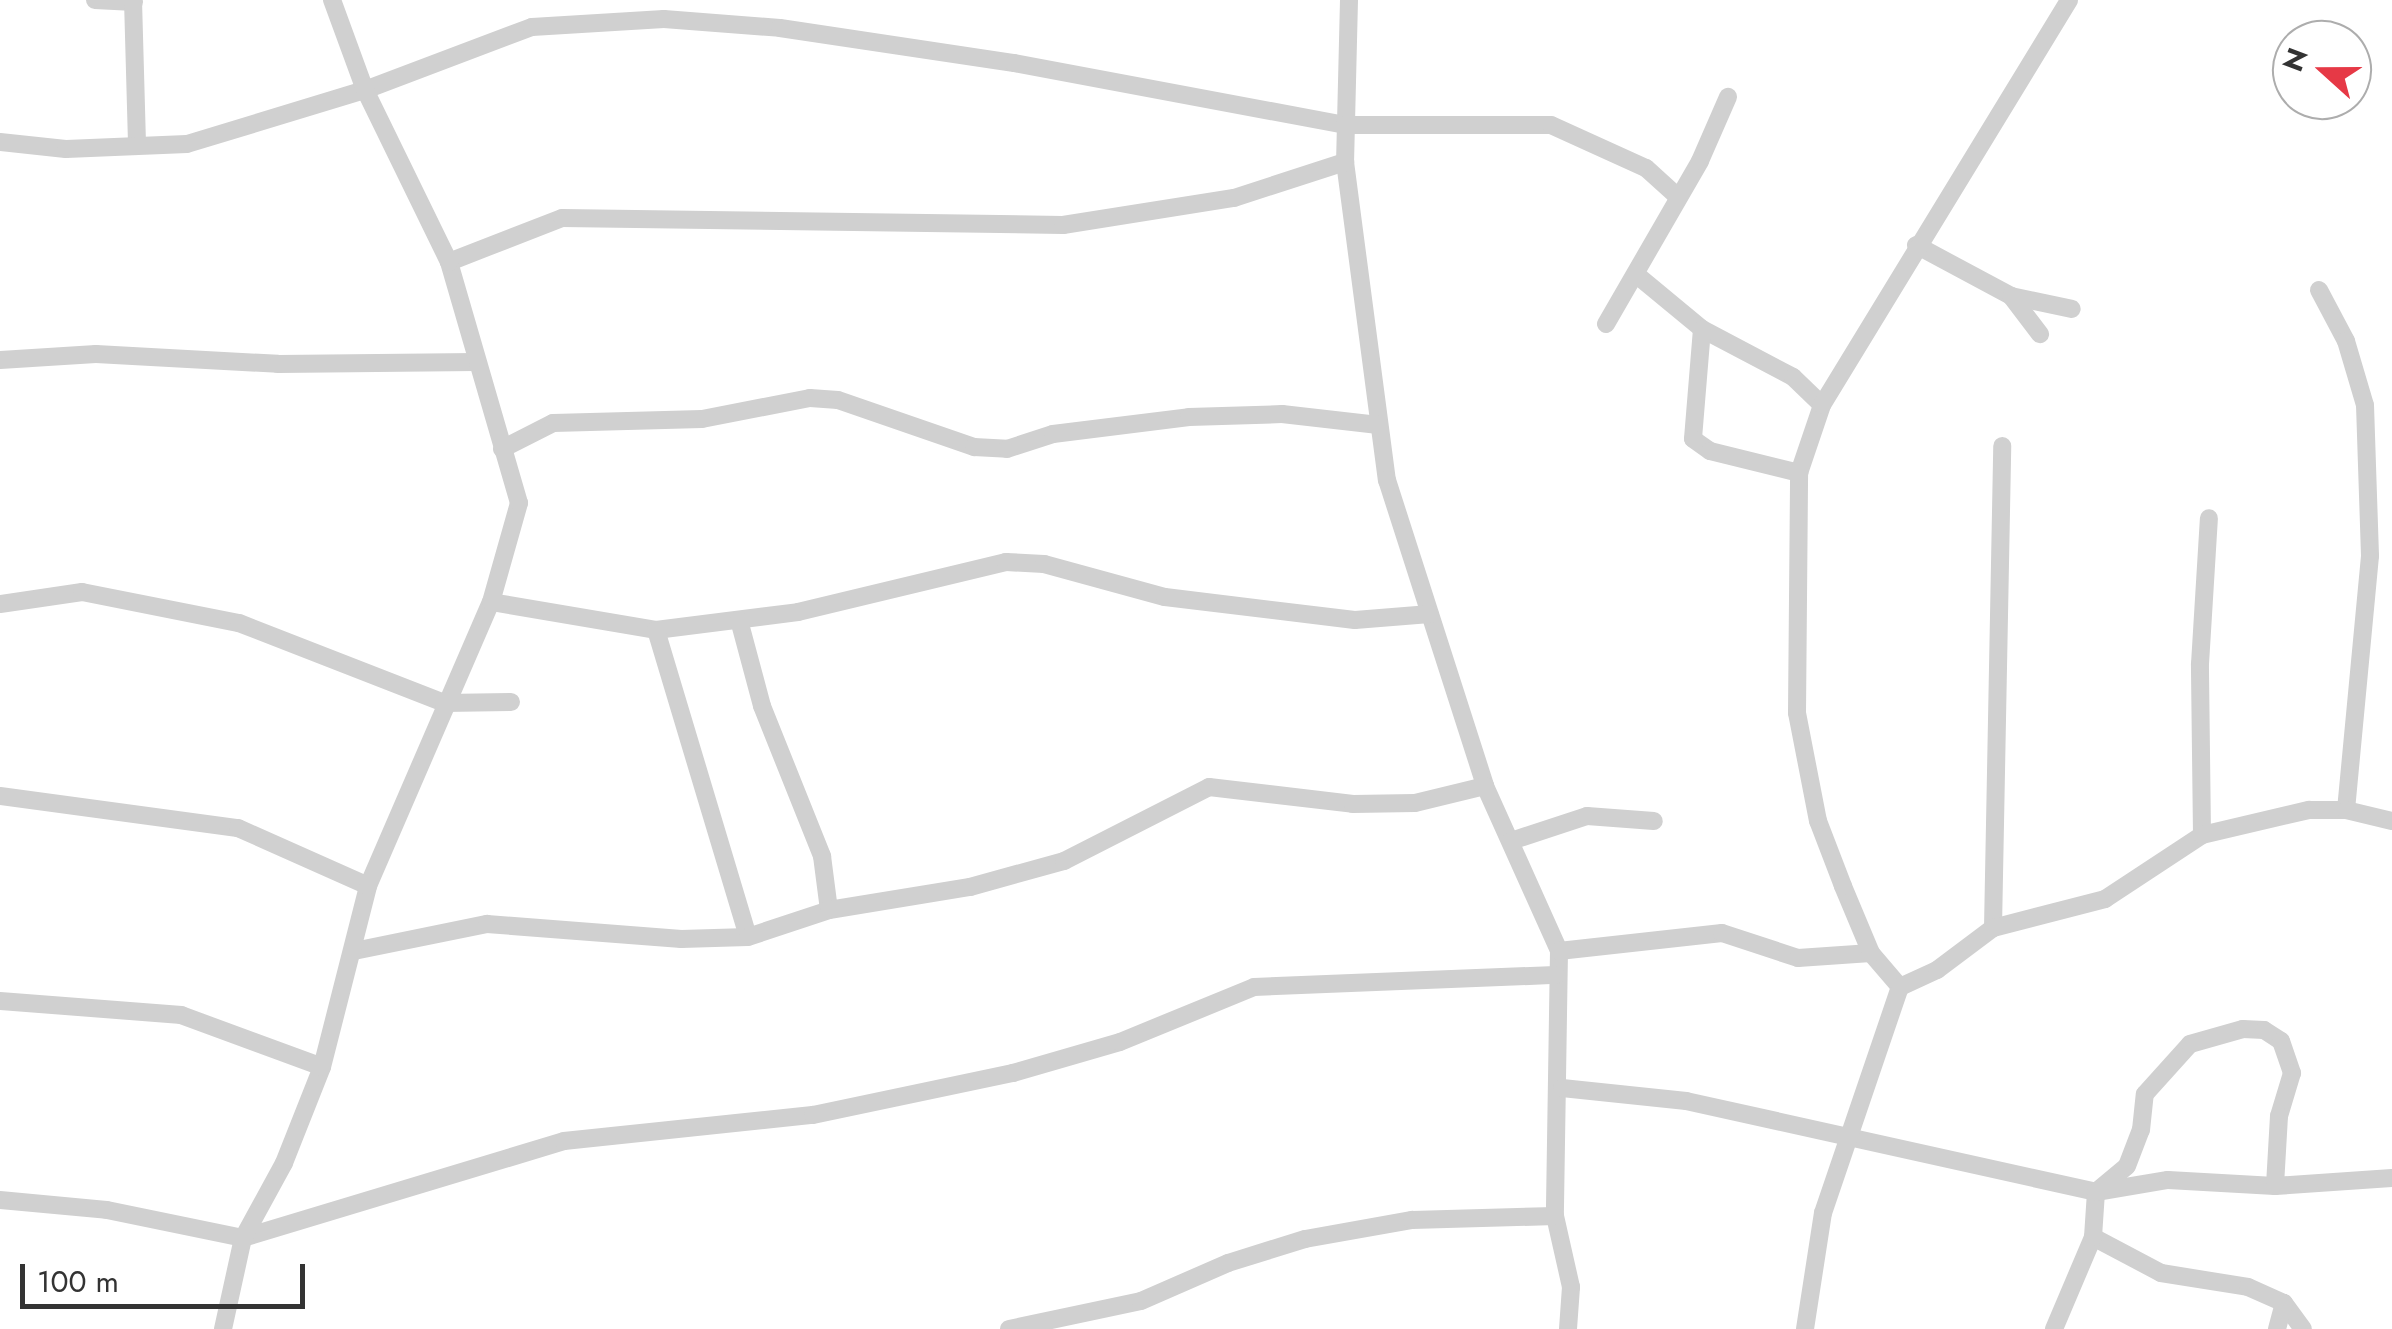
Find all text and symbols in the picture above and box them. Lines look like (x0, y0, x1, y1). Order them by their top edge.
north arrow (2272, 20, 2372, 120)
text: N (2272, 42, 2319, 78)
scale bar (25, 1244, 310, 1306)
text: 100 m (37, 1260, 119, 1303)

